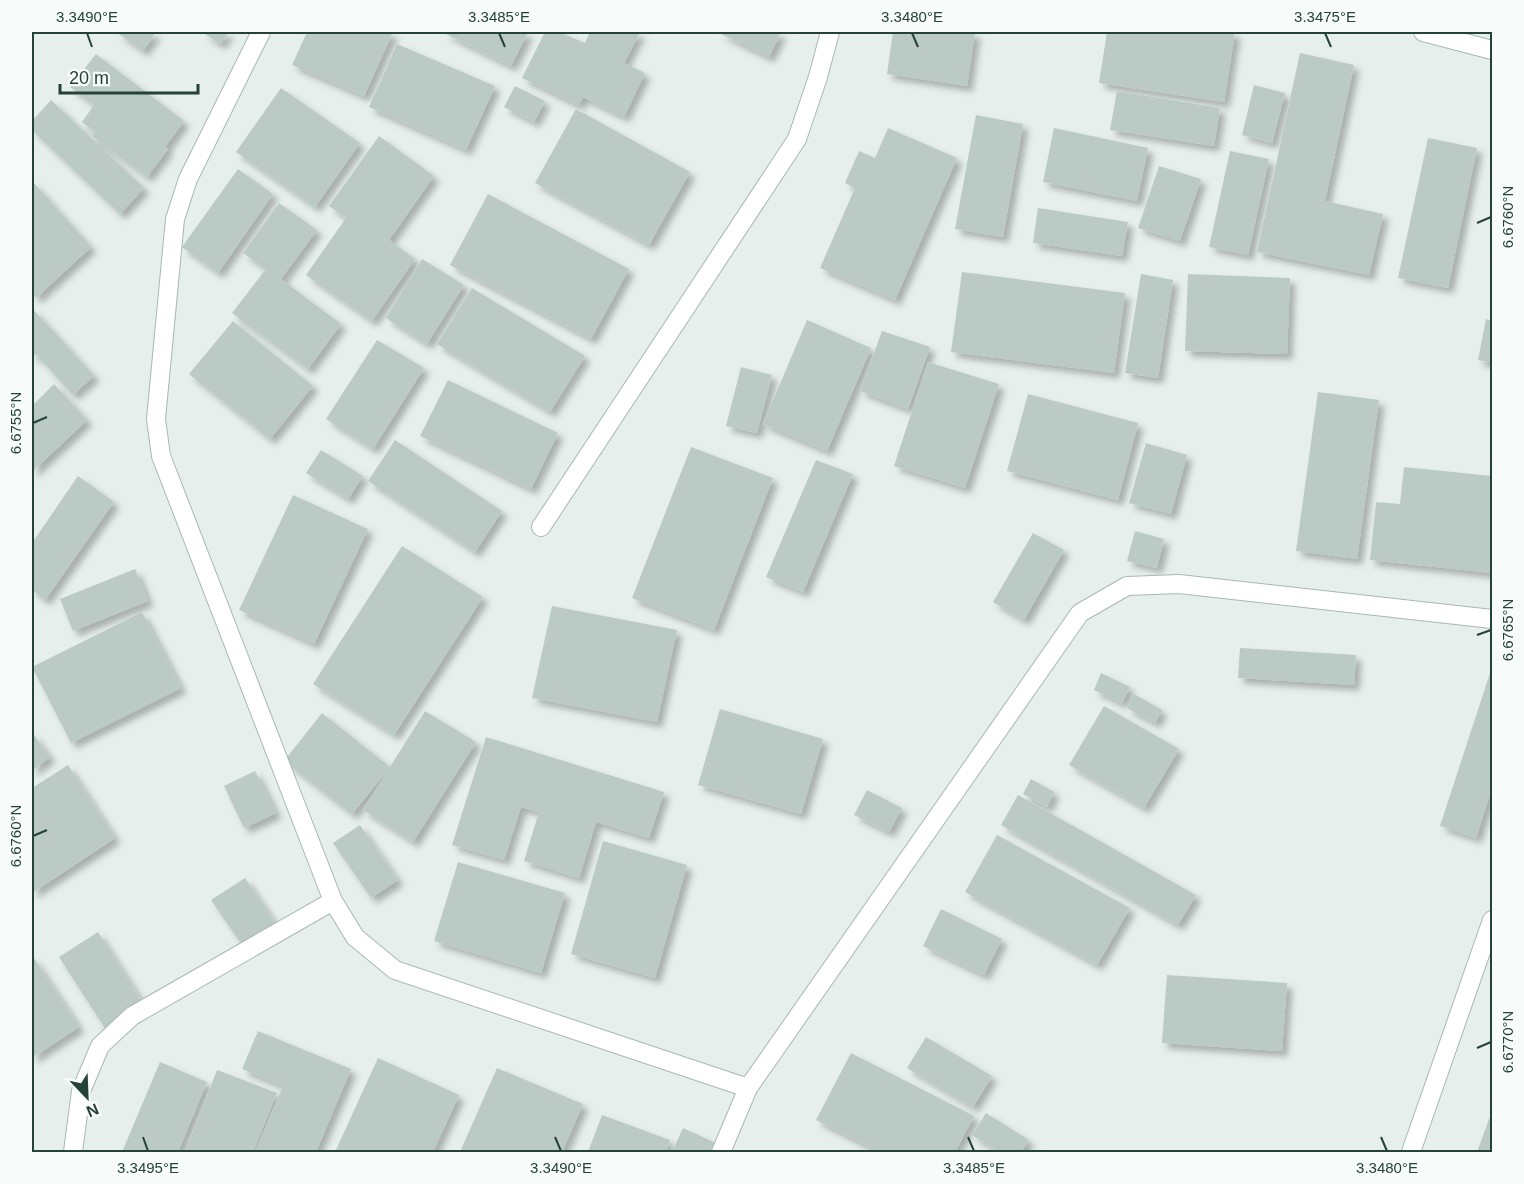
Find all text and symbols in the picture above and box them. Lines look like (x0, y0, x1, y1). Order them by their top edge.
text: 3.3490°E (56, 8, 118, 25)
text: 3.3485°E (468, 8, 530, 25)
text: 3.3480°E (881, 8, 943, 25)
text: 3.3475°E (1294, 8, 1356, 25)
scale bar (60, 57, 198, 95)
text: 20 m (69, 68, 109, 88)
text: 6.6760°N (1499, 186, 1516, 248)
text: 6.6755°N (7, 392, 24, 454)
text: 6.6765°N (1499, 599, 1516, 661)
text: 6.6760°N (7, 805, 24, 867)
text: 6.6770°N (1499, 1011, 1516, 1073)
north arrow (57, 1067, 117, 1127)
text: N (84, 1100, 101, 1120)
text: 3.3495°E (117, 1159, 179, 1176)
text: 3.3490°E (530, 1159, 592, 1176)
text: 3.3485°E (943, 1159, 1005, 1176)
text: 3.3480°E (1356, 1159, 1418, 1176)

